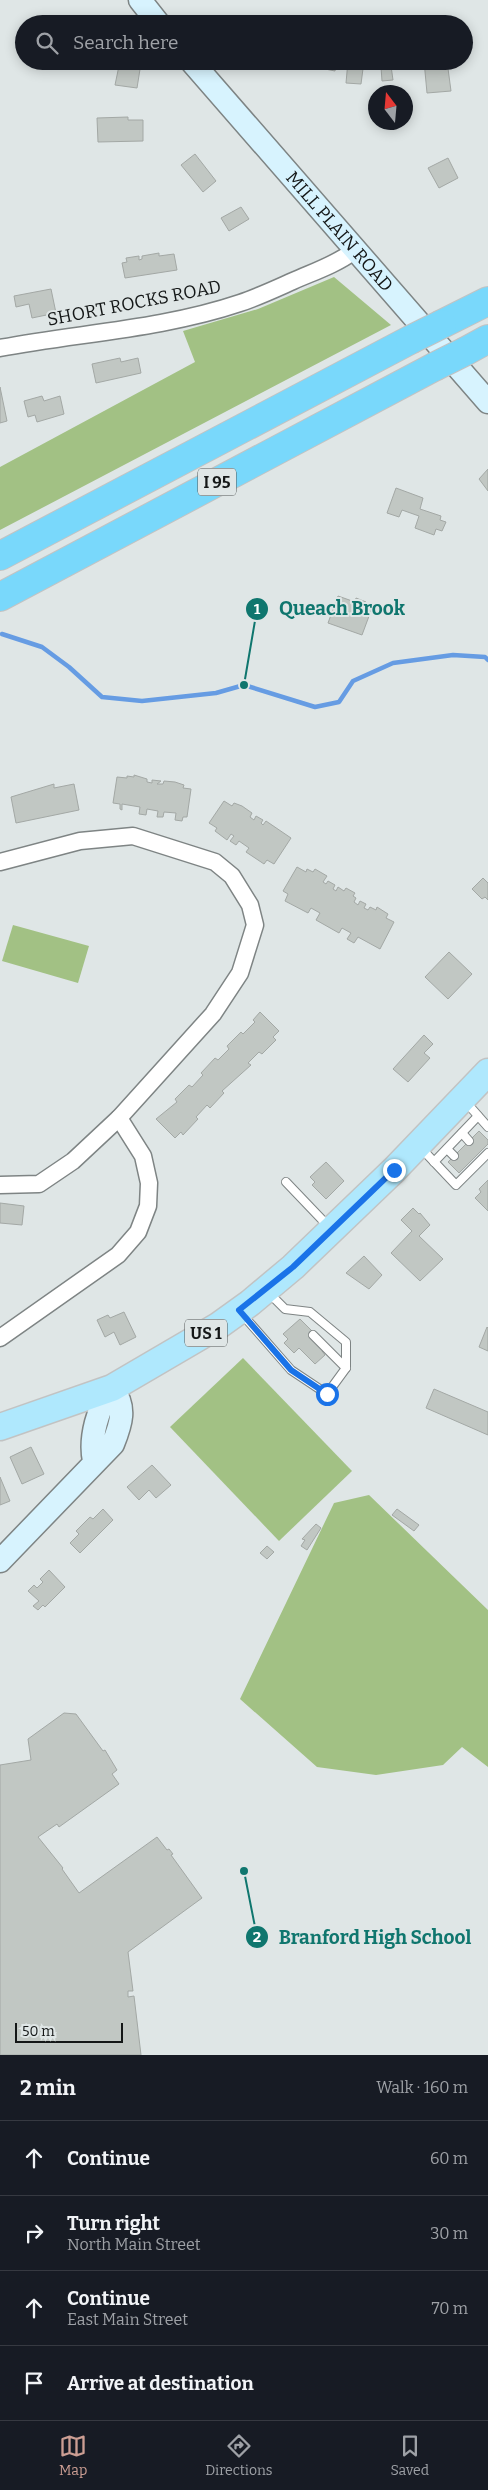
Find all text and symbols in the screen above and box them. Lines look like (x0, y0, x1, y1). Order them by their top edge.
search box (15, 15, 473, 70)
icon: search (33, 29, 61, 57)
text: Search here (73, 31, 178, 54)
north arrow (368, 85, 413, 130)
street label: MILL PLAIN ROAD (281, 167, 398, 296)
street label: SHORT ROCKS ROAD (45, 275, 223, 331)
road number: I 95 (198, 468, 236, 496)
callout: Queach Brook (244, 592, 415, 626)
text: Queach Brook (279, 597, 406, 620)
text: 1 (254, 600, 261, 618)
route end (383, 1159, 406, 1182)
road number: US 1 (185, 1320, 227, 1346)
route start (316, 1383, 339, 1406)
callout: Branford High School (244, 1920, 482, 1954)
text: Branford High School (279, 1926, 471, 1949)
text: 2 (253, 1928, 261, 1946)
scale bar (15, 2020, 122, 2043)
text: 50 m (22, 2023, 55, 2040)
text: 2 min (20, 2075, 76, 2101)
text: Walk · 160 m (376, 2078, 468, 2097)
icon: ahead (20, 2144, 48, 2172)
text: Continue (67, 2147, 150, 2170)
text: 60 m (430, 2149, 468, 2168)
text: Turn right (67, 2212, 160, 2235)
icon: right (20, 2219, 48, 2247)
text: 30 m (430, 2224, 468, 2243)
text: North Main Street (67, 2235, 200, 2254)
text: Continue (67, 2287, 150, 2310)
icon: ahead (20, 2294, 48, 2322)
text: 70 m (432, 2299, 468, 2318)
text: East Main Street (67, 2310, 188, 2329)
icon: arrive (20, 2369, 48, 2397)
text: Arrive at destination (67, 2372, 254, 2395)
tab: Map (59, 2432, 87, 2479)
tab: Directions (205, 2432, 273, 2479)
tab: Saved (391, 2432, 429, 2479)

